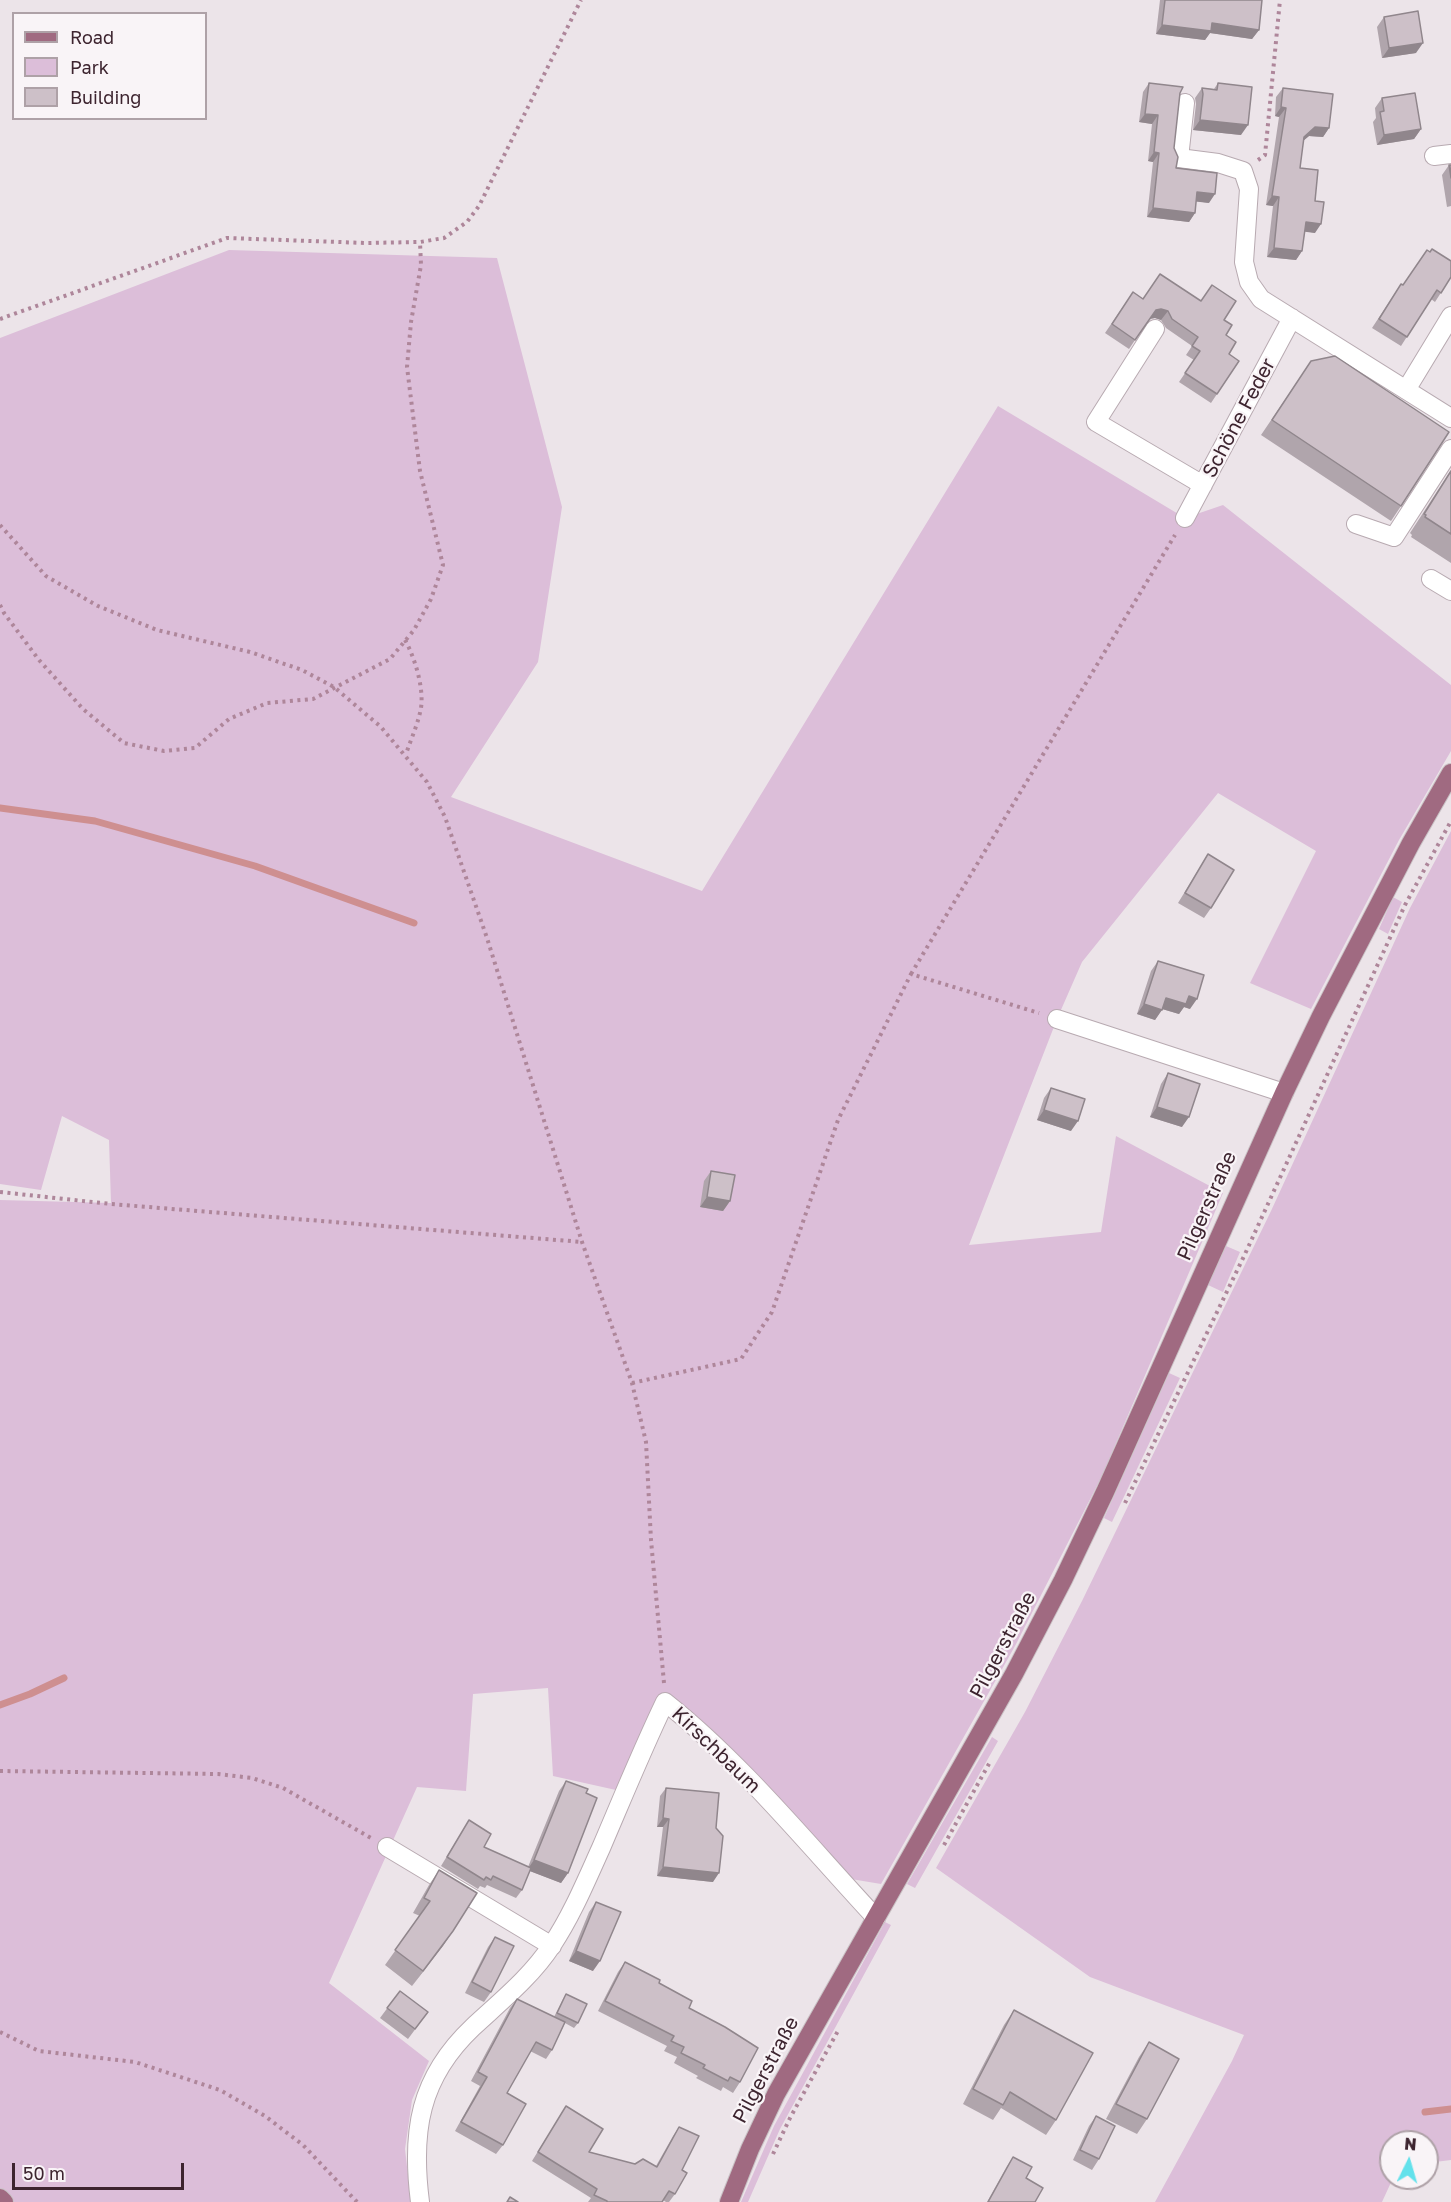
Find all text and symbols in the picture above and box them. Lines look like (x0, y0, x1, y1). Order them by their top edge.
legend (12, 12, 207, 120)
text: Road (70, 26, 114, 48)
text: Park (70, 56, 109, 78)
text: Building (70, 86, 141, 108)
street label: Schöne Feder (1197, 354, 1281, 482)
street label: Pilgerstraße (1172, 1148, 1242, 1264)
street label: Pilgerstraße (965, 1588, 1041, 1702)
street label: Kirschbaum (667, 1702, 765, 1798)
street label: Pilgerstraße (728, 2013, 804, 2127)
north arrow (1379, 2130, 1439, 2190)
text: N (1403, 2134, 1417, 2155)
scale bar (15, 2151, 188, 2189)
text: 50 m (23, 2162, 65, 2184)

